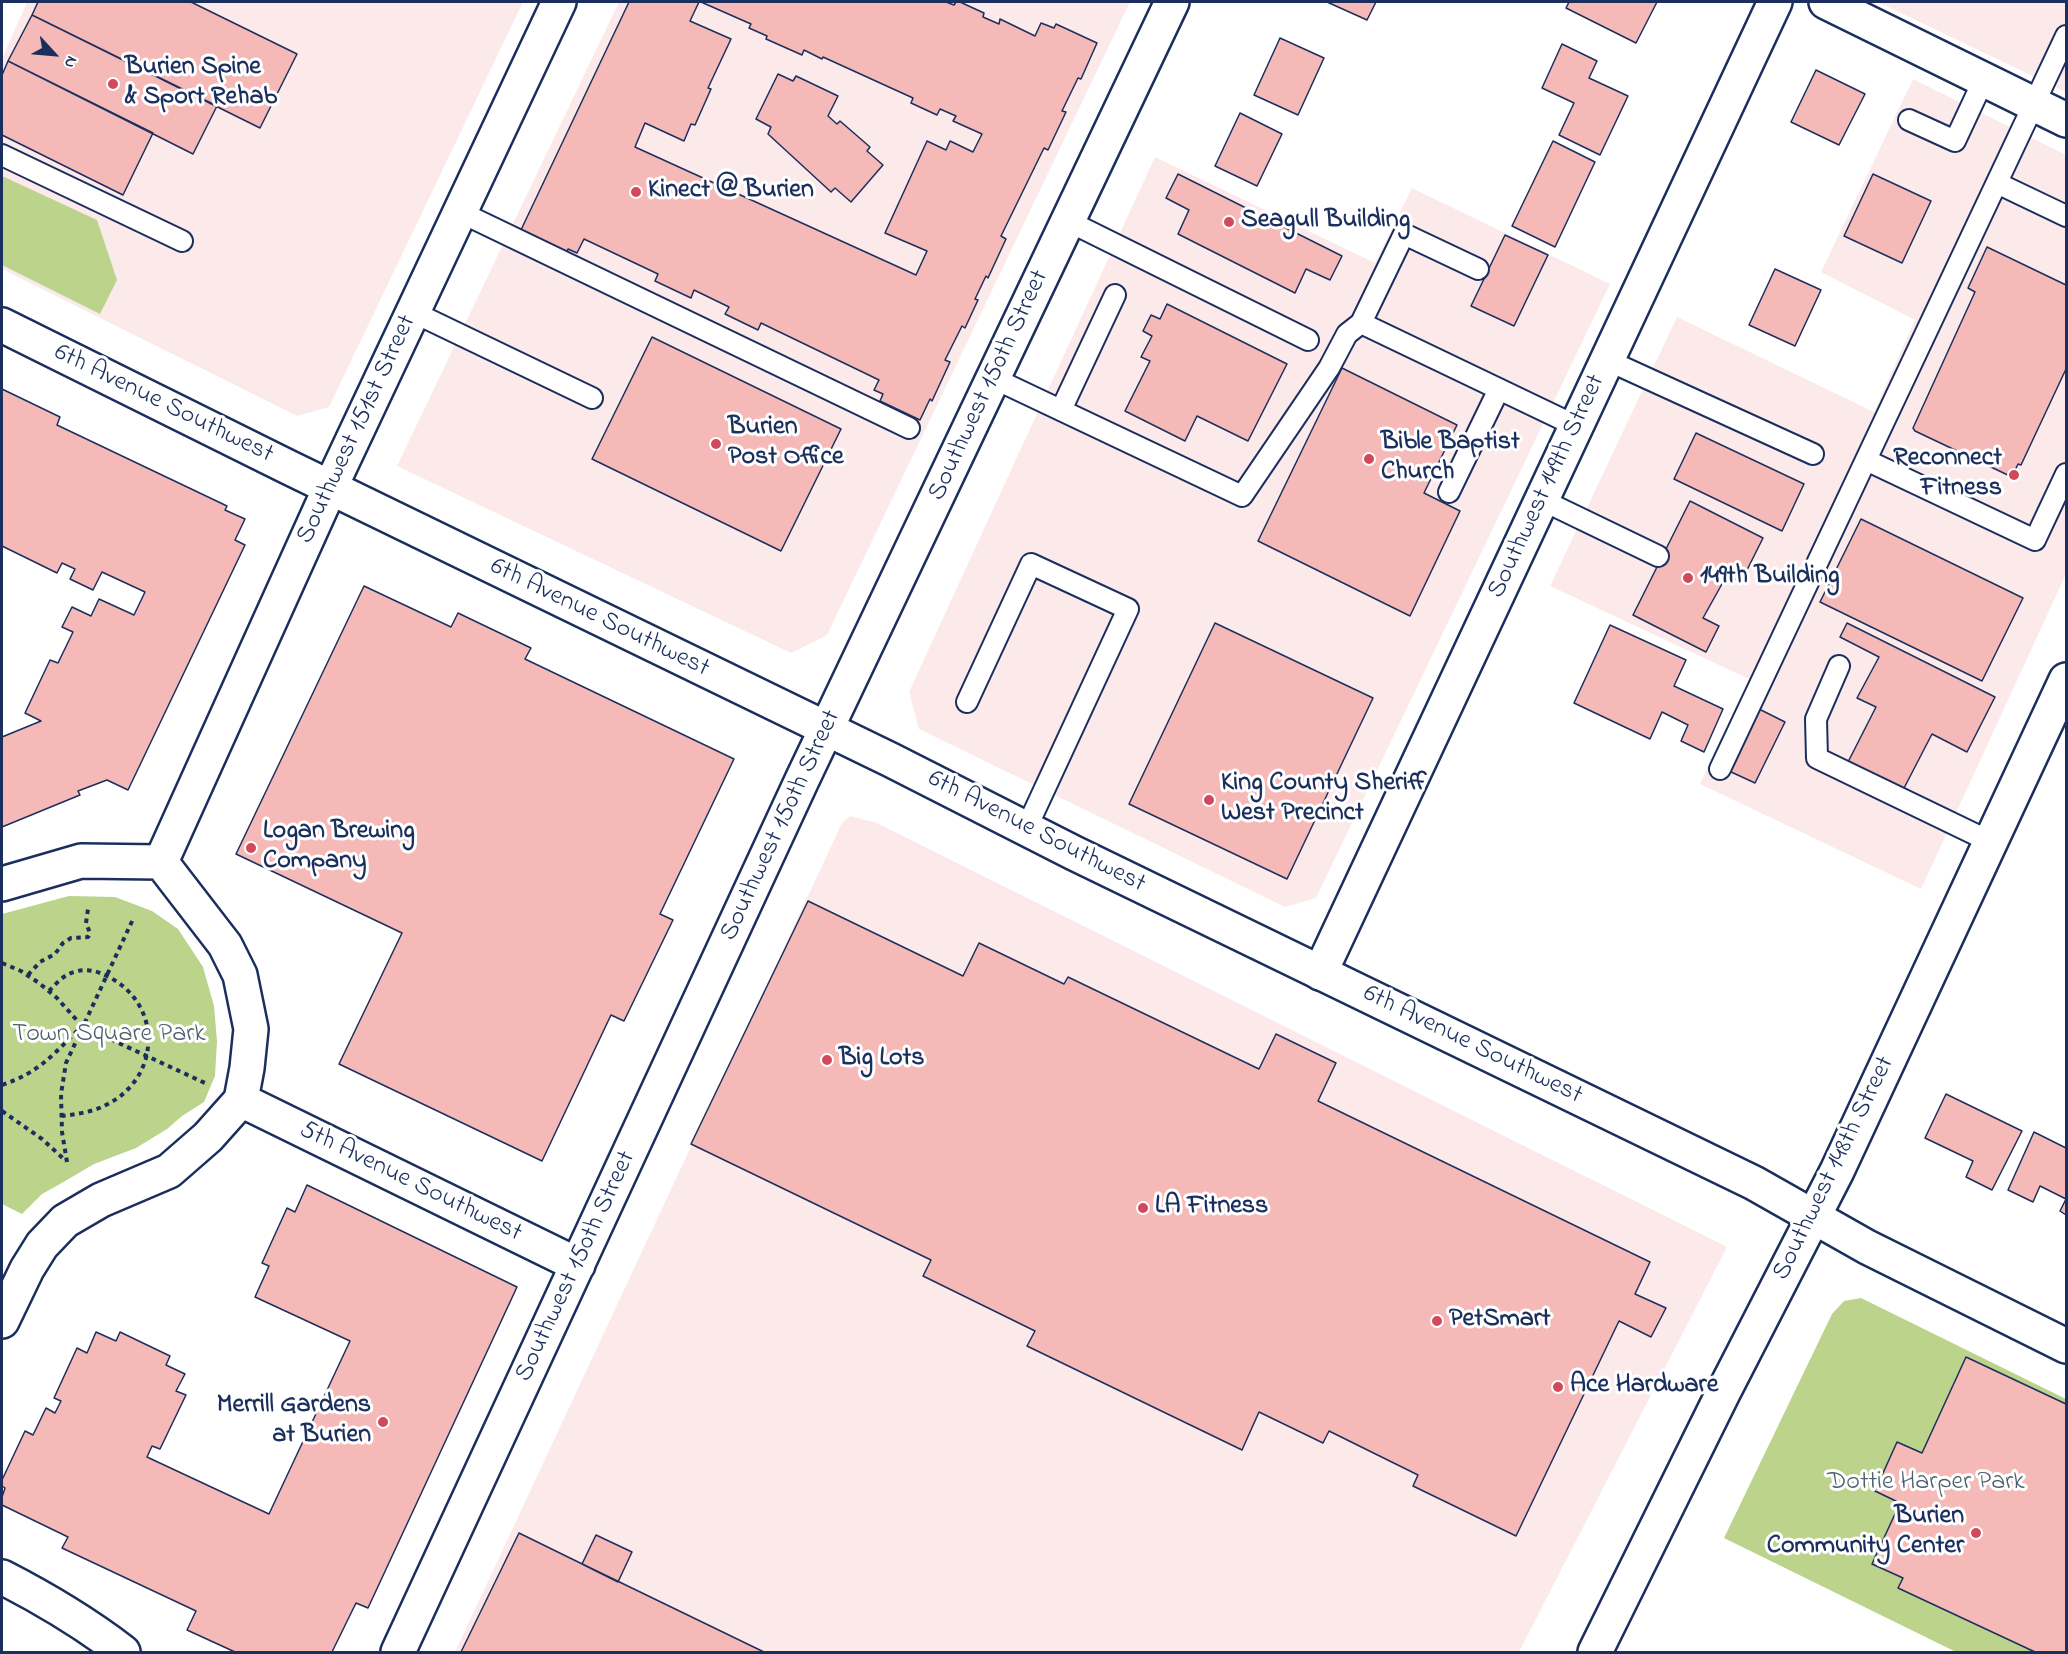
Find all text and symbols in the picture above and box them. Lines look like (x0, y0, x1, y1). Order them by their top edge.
north arrow (24, 24, 84, 84)
text: N (57, 52, 83, 72)
place label: Burien Spine & Sport Rehab (125, 53, 277, 114)
marker: Burien Spine & Sport Rehab (106, 77, 120, 91)
place label: Kinect @ Burien (648, 176, 814, 208)
marker: Kinect @ Burien (629, 185, 643, 199)
place label: Seagull Building (1241, 206, 1410, 238)
marker: Seagull Building (1222, 215, 1236, 229)
street label: Southwest 150th Street (923, 266, 1057, 506)
street label: Southwest 151st Street (291, 311, 425, 549)
street label: 6th Avenue Southwest (48, 338, 278, 472)
street label: Southwest 149th Street (1482, 370, 1614, 604)
place label: Burien Post Office (728, 413, 844, 474)
place label: Bible Baptist Church (1381, 428, 1520, 490)
marker: Burien Post Office (709, 437, 723, 451)
place label: Reconnect Fitness (1893, 444, 2002, 506)
marker: Bible Baptist Church (1362, 452, 1376, 466)
marker: Reconnect Fitness (2007, 468, 2021, 482)
street label: 6th Avenue Southwest (484, 552, 714, 686)
place label: 149th Building (1700, 562, 1840, 594)
marker: 149th Building (1681, 571, 1695, 585)
street label: Southwest 150th Street (715, 706, 849, 946)
street label: 6th Avenue Southwest (922, 765, 1150, 901)
place label: King County Sheriff West Precinct (1221, 769, 1427, 831)
marker: King County Sheriff West Precinct (1202, 793, 1216, 807)
place label: Logan Brewing Company (263, 817, 415, 879)
marker: Logan Brewing Company (244, 841, 258, 855)
street label: 6th Avenue Southwest (1357, 979, 1587, 1113)
park label: Town Square Park (12, 1020, 206, 1052)
place label: Big Lots (839, 1044, 924, 1076)
street label: Southwest 148th Street (1767, 1052, 1903, 1286)
marker: Big Lots (820, 1053, 834, 1067)
street label: 5th Avenue Southwest (294, 1116, 526, 1250)
street label: Southwest 150th Street (510, 1147, 644, 1387)
place label: LA Fitness (1155, 1192, 1268, 1224)
marker: LA Fitness (1136, 1201, 1150, 1215)
place label: PetSmart (1449, 1305, 1551, 1337)
marker: PetSmart (1430, 1314, 1444, 1328)
place label: Ace Hardware (1570, 1371, 1718, 1403)
marker: Ace Hardware (1551, 1380, 1565, 1394)
place label: Merrill Gardens at Burien (217, 1391, 371, 1452)
marker: Merrill Gardens at Burien (376, 1415, 390, 1429)
park label: Dottie Harper Park (1827, 1468, 2025, 1500)
place label: Burien Community Center (1767, 1502, 1964, 1564)
marker: Burien Community Center (1969, 1526, 1983, 1540)

